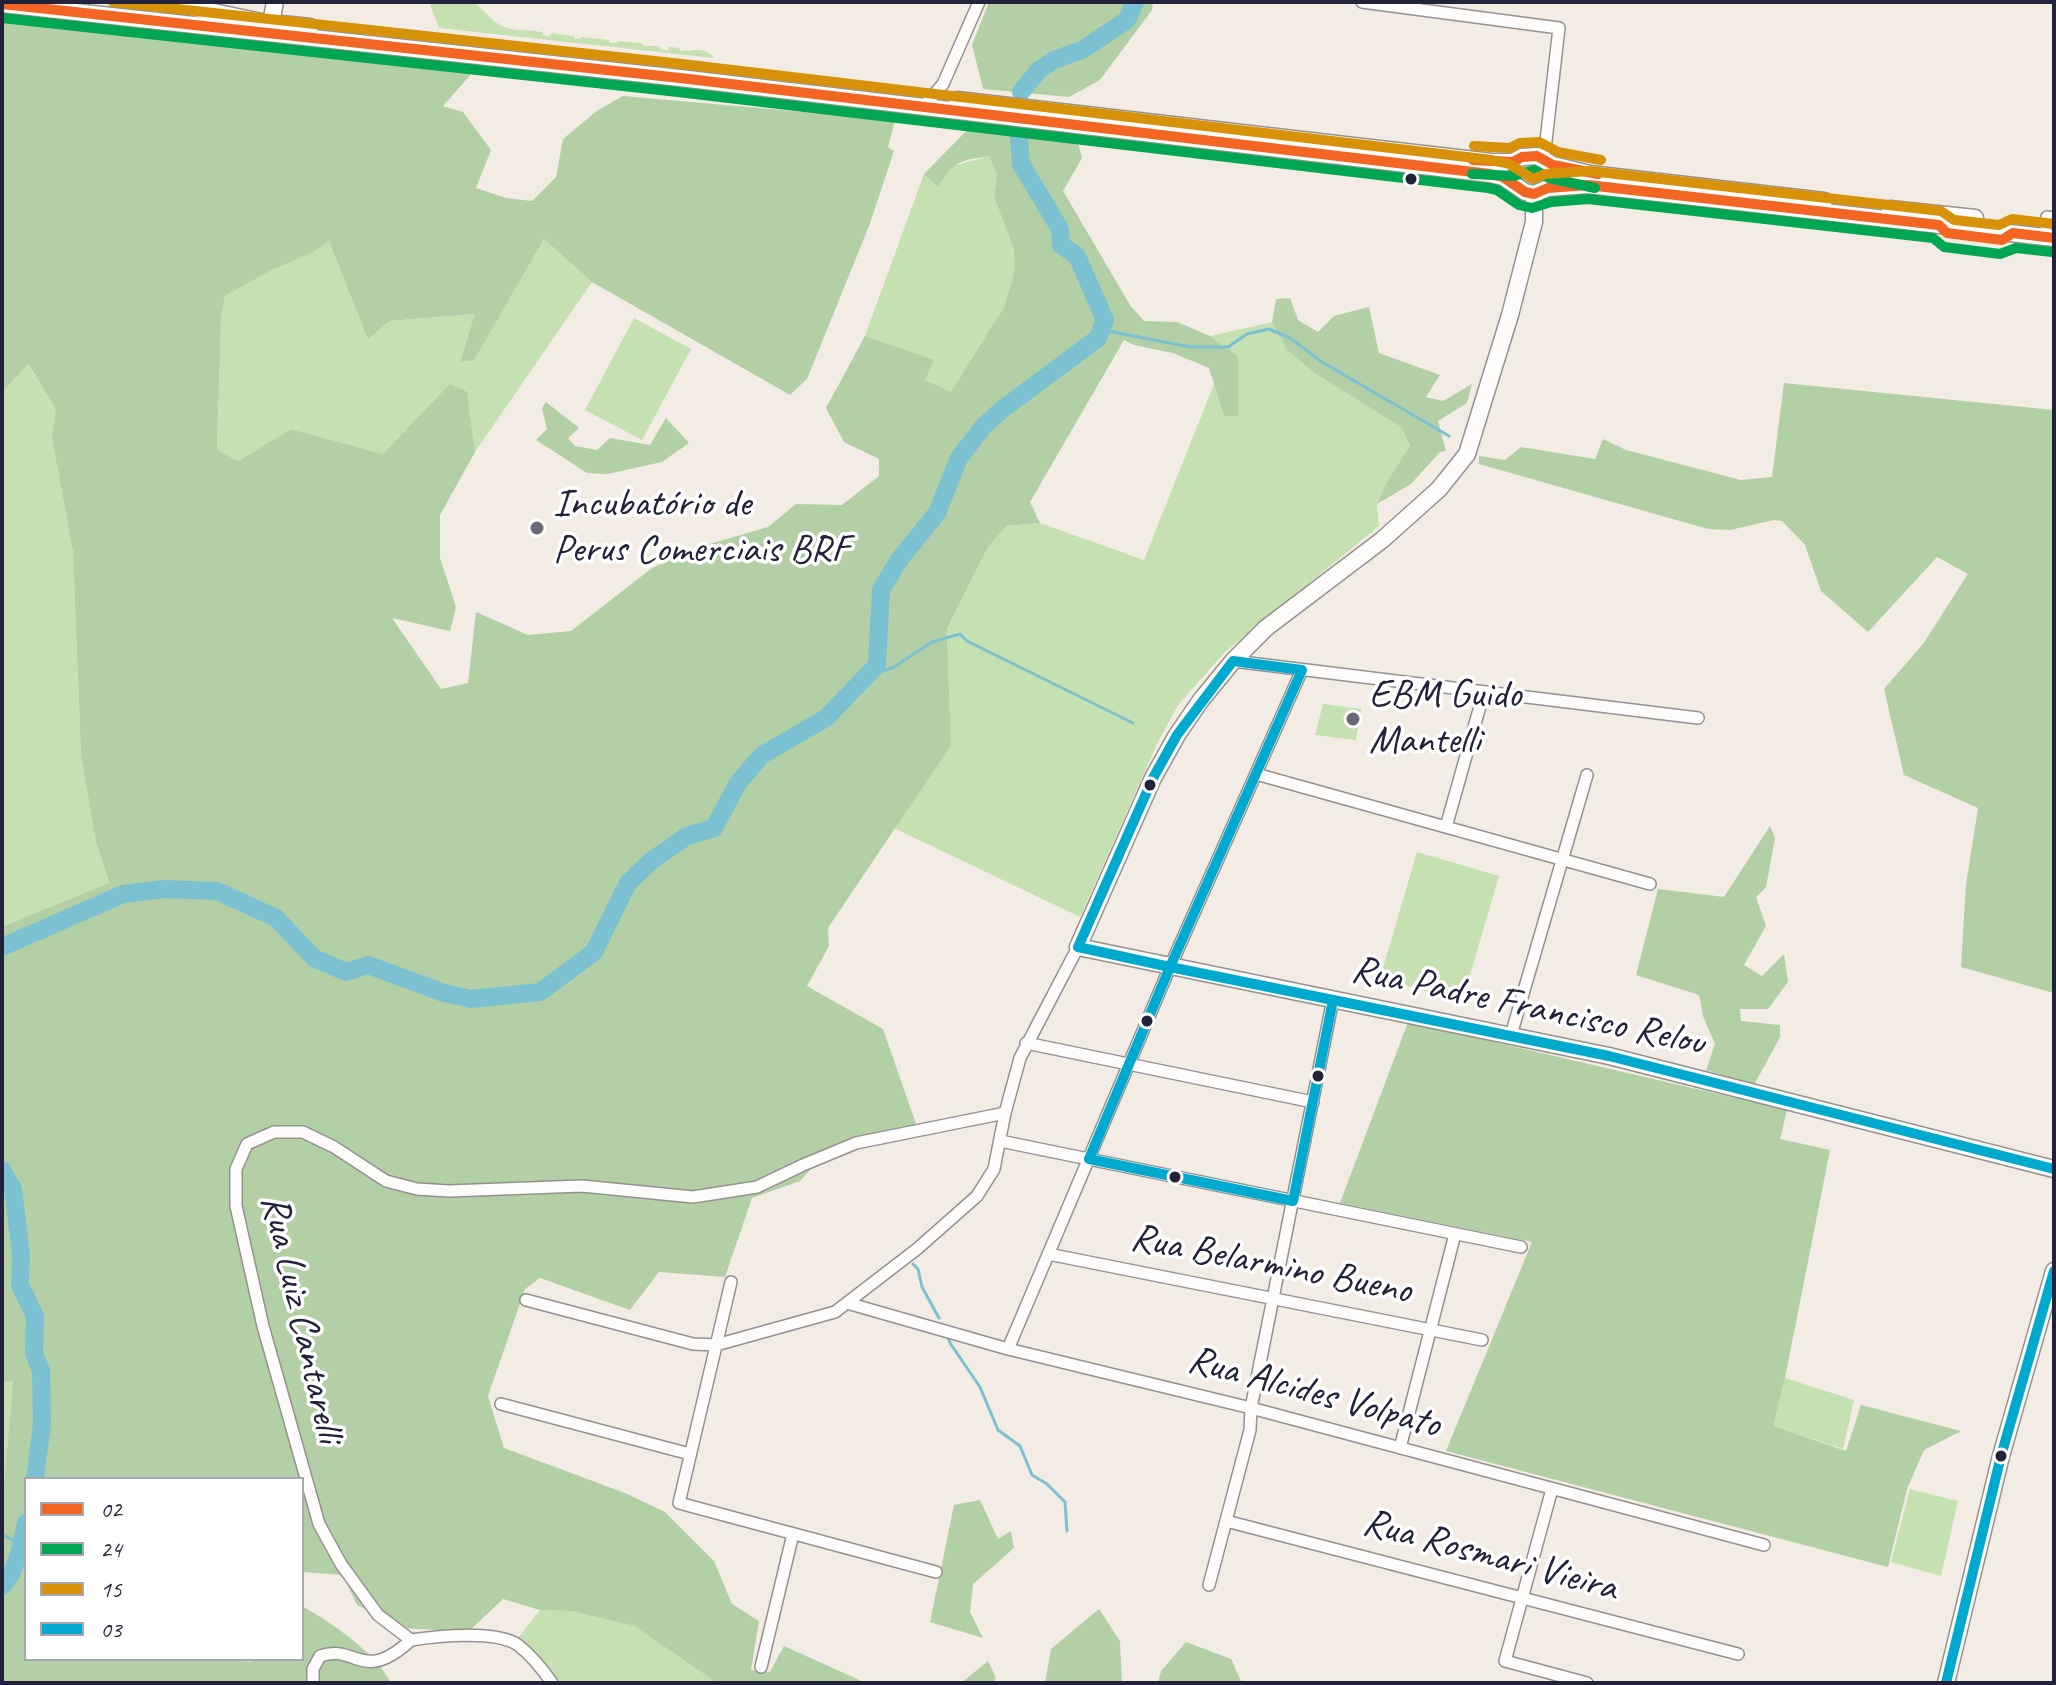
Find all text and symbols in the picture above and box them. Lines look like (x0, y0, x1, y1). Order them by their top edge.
unlabelled marker (1403, 171, 1419, 187)
place label: Incubatório de Perus Comerciais BRF (553, 481, 849, 575)
marker: Incubatório de Perus Comerciais BRF (528, 519, 546, 537)
place label: EBM Guido Mantelli (1369, 672, 1521, 766)
marker: EBM Guido Mantelli (1344, 710, 1362, 728)
unlabelled marker (1142, 777, 1158, 793)
street label: Rua Padre Francisco Relou (1347, 946, 1709, 1068)
unlabelled marker (1139, 1013, 1155, 1029)
unlabelled marker (1310, 1068, 1326, 1084)
unlabelled marker (1167, 1169, 1183, 1185)
street label: Rua Luiz Cantarelli (249, 1190, 353, 1448)
street label: Rua Belarmino Bueno (1127, 1214, 1415, 1316)
street label: Rua Alcides Volpato (1183, 1336, 1445, 1450)
unlabelled marker (1993, 1448, 2009, 1464)
legend (24, 1477, 304, 1661)
text: 02 (100, 1494, 122, 1524)
street label: Rua Rosmari Vieira (1358, 1499, 1622, 1613)
text: 24 (100, 1534, 122, 1564)
text: 15 (100, 1574, 122, 1604)
text: 03 (100, 1614, 122, 1644)

